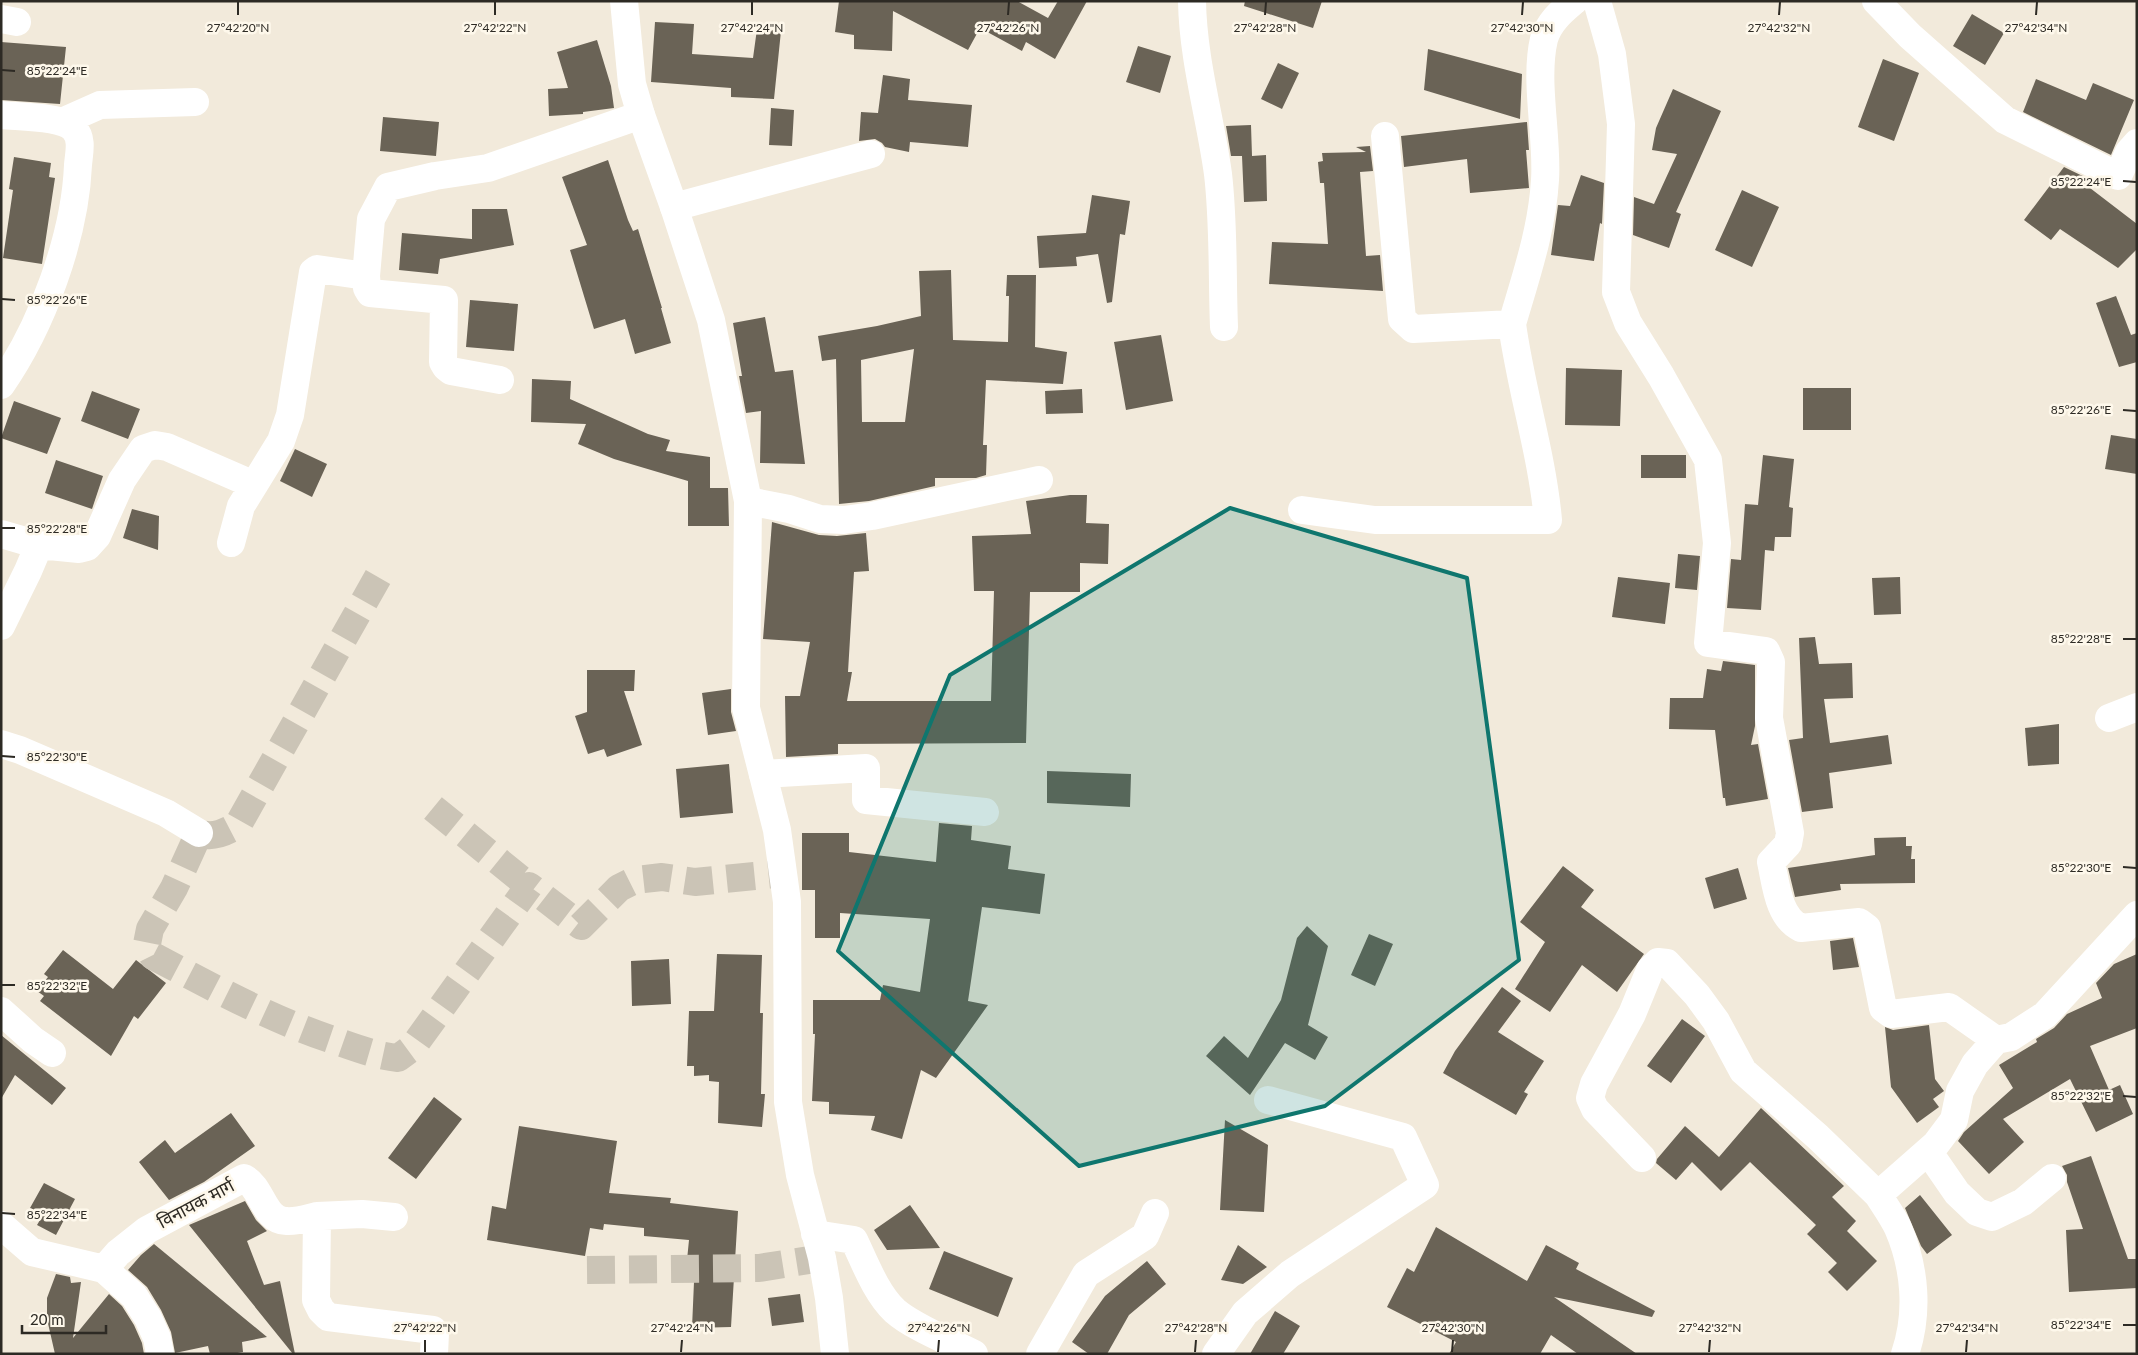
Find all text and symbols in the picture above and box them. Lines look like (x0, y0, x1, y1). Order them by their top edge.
text: 27°42'20"N (207, 20, 269, 35)
text: 27°42'22"N (464, 20, 526, 35)
text: 27°42'24"N (721, 20, 783, 35)
text: 27°42'26"N (977, 20, 1039, 35)
text: 27°42'28"N (1234, 20, 1296, 35)
text: 27°42'30"N (1491, 20, 1553, 35)
text: 27°42'32"N (1748, 20, 1810, 35)
text: 27°42'34"N (2005, 20, 2067, 35)
text: 85°22'24"E (27, 63, 87, 78)
text: 85°22'24"E (2051, 174, 2111, 189)
text: 85°22'26"E (27, 292, 87, 307)
text: 85°22'26"E (2051, 402, 2111, 417)
text: 85°22'28"E (27, 521, 87, 536)
text: 85°22'28"E (2051, 631, 2111, 646)
text: 85°22'30"E (27, 749, 87, 764)
text: 85°22'30"E (2051, 860, 2111, 875)
text: 85°22'32"E (27, 978, 87, 993)
text: 85°22'32"E (2051, 1088, 2111, 1103)
street label: विनायक मार्ग (153, 1173, 239, 1232)
text: 85°22'34"E (27, 1207, 87, 1222)
scale bar (22, 1302, 106, 1334)
text: 20 m (30, 1310, 64, 1328)
text: 85°22'34"E (2051, 1317, 2111, 1332)
text: 27°42'22"N (394, 1320, 456, 1335)
text: 27°42'24"N (651, 1320, 713, 1335)
text: 27°42'26"N (908, 1320, 970, 1335)
text: 27°42'28"N (1165, 1320, 1227, 1335)
text: 27°42'30"N (1422, 1320, 1484, 1335)
text: 27°42'32"N (1679, 1320, 1741, 1335)
text: 27°42'34"N (1936, 1320, 1998, 1335)

